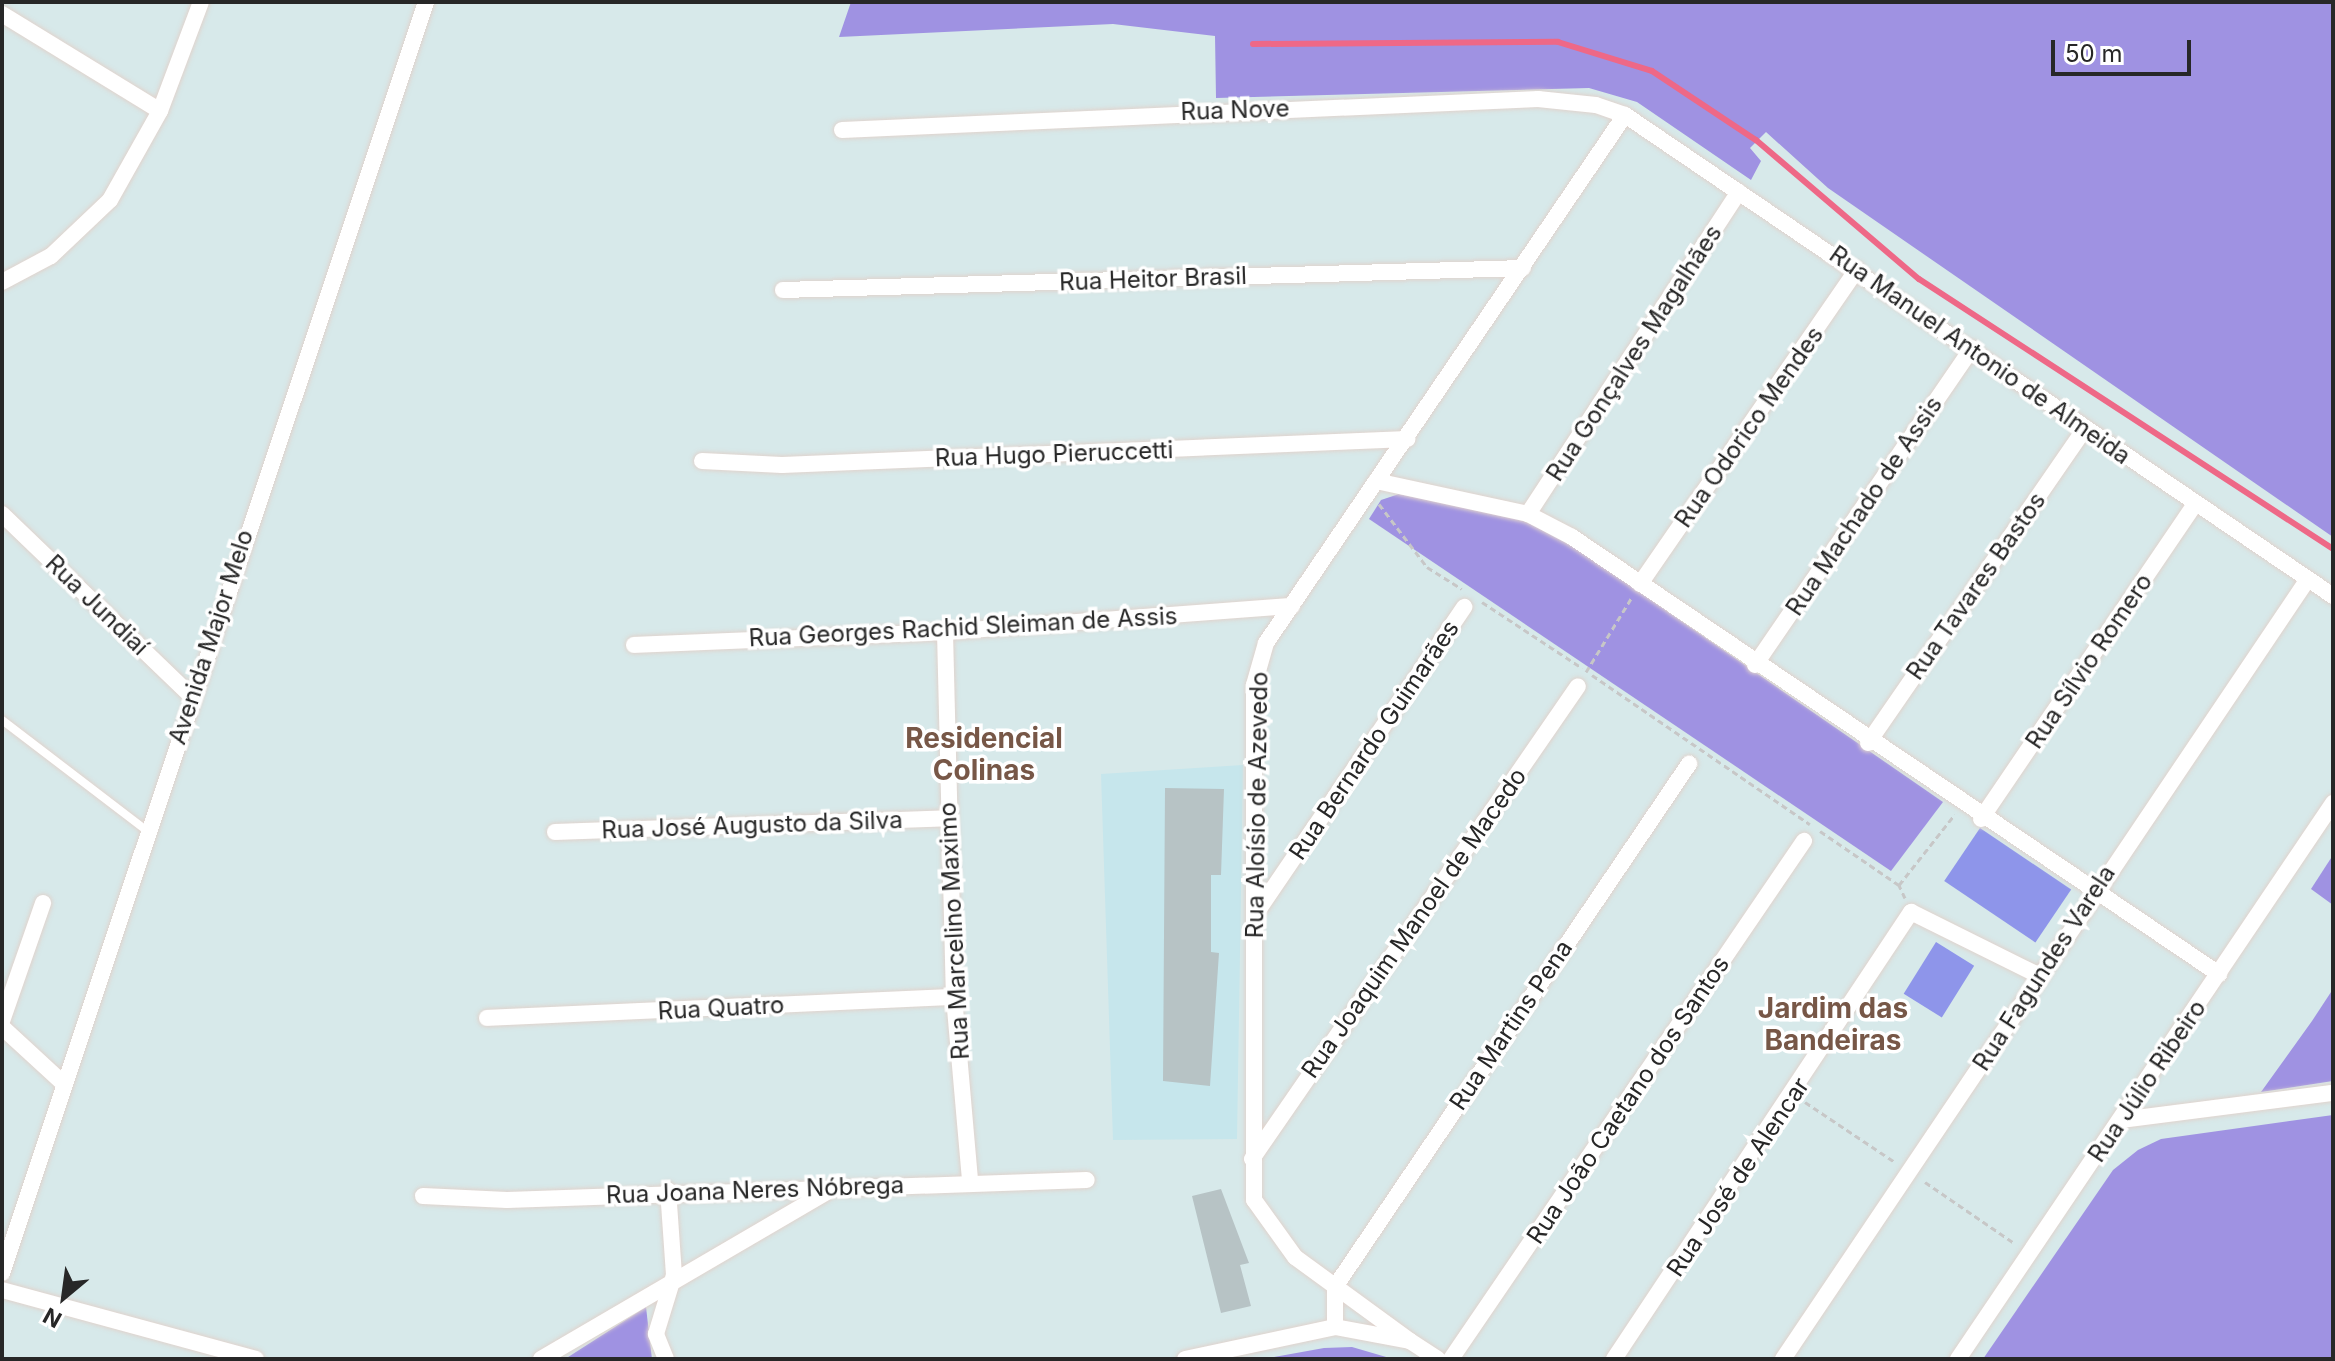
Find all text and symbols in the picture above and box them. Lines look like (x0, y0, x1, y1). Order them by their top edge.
scale bar (2055, 24, 2195, 74)
text: 50 m (2065, 39, 2123, 68)
street label: Rua Nove (1180, 94, 1290, 126)
street label: Rua Gonçalves Magalhães (1540, 220, 1728, 486)
street label: Rua Manuel Antonio de Almeida (1824, 240, 2136, 470)
street label: Rua Heitor Brasil (1059, 261, 1247, 297)
street label: Rua Odorico Mendes (1669, 321, 1829, 533)
street label: Rua Machado de Assis (1780, 391, 1948, 621)
street label: Rua Hugo Pieruccetti (934, 435, 1174, 473)
street label: Rua Tavares Bastos (1900, 487, 2052, 685)
street label: Avenida Major Melo (163, 526, 259, 748)
street label: Rua Jundiaí (40, 549, 154, 661)
street label: Rua Sílvio Romero (2020, 568, 2158, 754)
street label: Rua Georges Rachid Sleiman de Assis (748, 601, 1178, 653)
street label: Rua Bernardo Guimarães (1283, 615, 1465, 865)
street label: Rua Aloísio de Azevedo (1240, 671, 1274, 939)
district label: Residencial Colinas (905, 721, 1063, 787)
street label: Rua Joaquim Manoel de Macedo (1296, 762, 1532, 1084)
street label: Rua Marcelino Maximo (933, 802, 975, 1060)
street label: Rua José Augusto da Silva (601, 805, 903, 845)
street label: Rua Fagundes Varela (1967, 860, 2121, 1076)
street label: Rua Martins Pena (1444, 935, 1578, 1115)
street label: Rua João Caetano dos Santos (1521, 951, 1735, 1249)
street label: Rua Quatro (657, 990, 785, 1026)
district label: Jardim das Bandeiras (1758, 991, 1908, 1057)
street label: Rua Júlio Ribeiro (2082, 994, 2212, 1168)
street label: Rua José de Alencar (1661, 1072, 1815, 1282)
street label: Rua Joana Neres Nóbrega (605, 1170, 905, 1210)
north arrow (24, 1257, 104, 1337)
text: N (39, 1303, 66, 1333)

